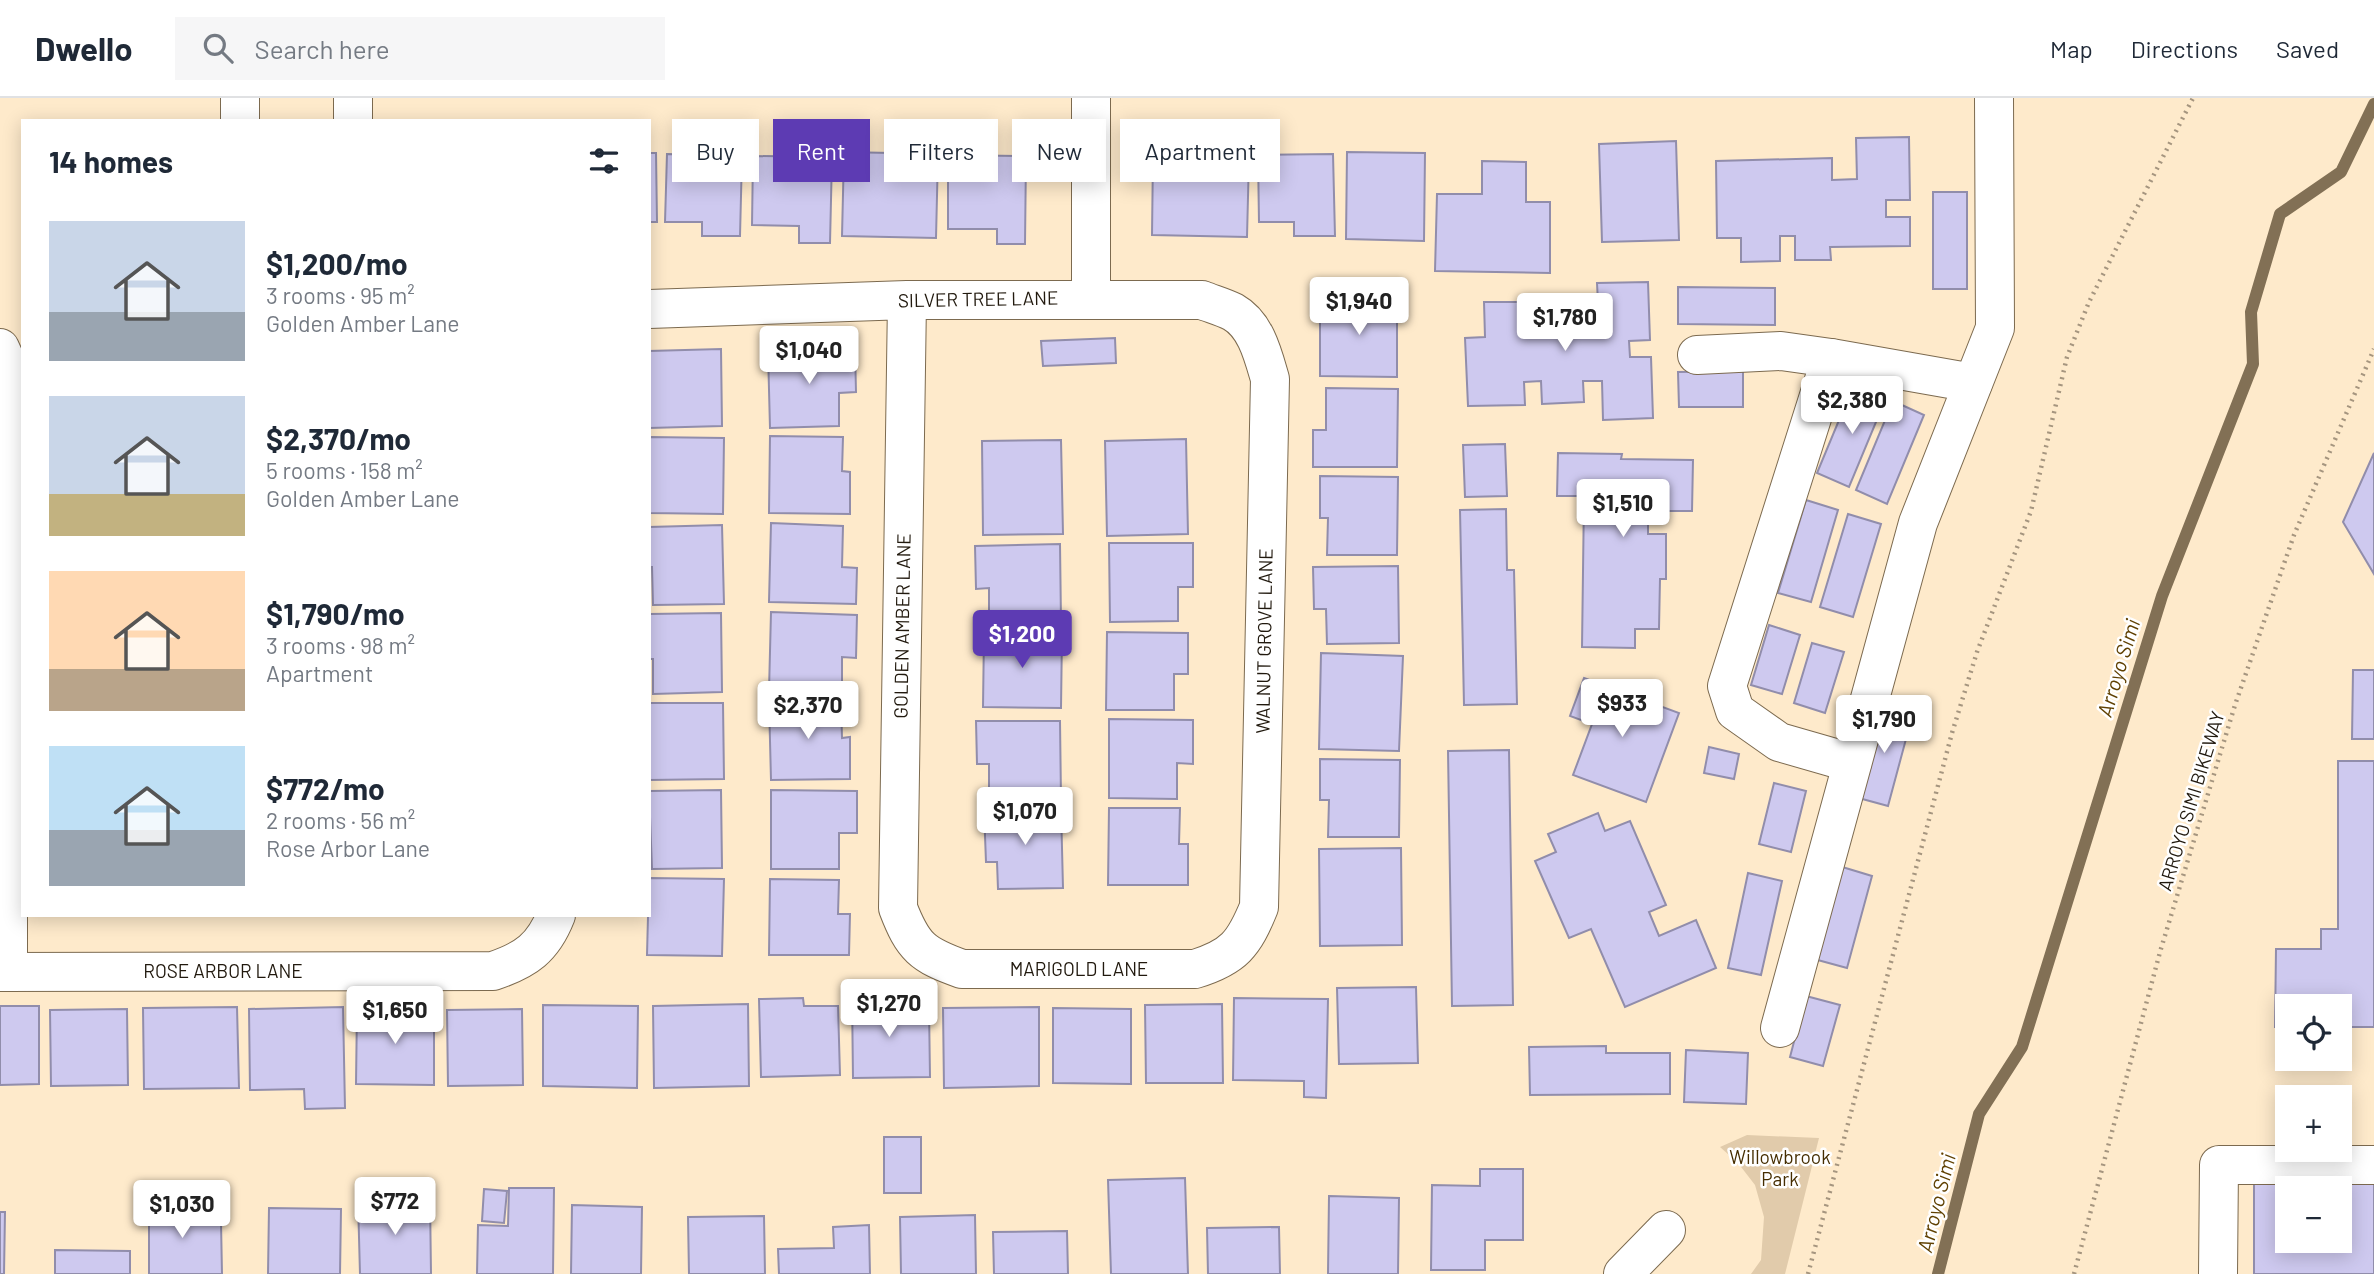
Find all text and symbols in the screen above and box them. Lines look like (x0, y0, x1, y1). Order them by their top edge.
search box (175, 17, 665, 80)
text: Dwello (35, 28, 133, 68)
icon: search (199, 29, 237, 67)
text: Search here (255, 33, 390, 64)
text: Map (2050, 34, 2093, 63)
text: Directions (2131, 34, 2238, 63)
text: Saved (2276, 34, 2339, 63)
chip: Buy (672, 119, 759, 182)
chip: Rent (773, 119, 870, 182)
chip: Filters (884, 119, 998, 182)
chip: New (1012, 119, 1106, 182)
chip: Apartment (1120, 119, 1280, 182)
icon: filters (585, 142, 623, 180)
text: 14 homes (49, 143, 173, 179)
text: $1,200/mo (266, 245, 408, 281)
icon: home (105, 249, 189, 333)
pin: $1,940 (1302, 278, 1416, 337)
text: 3 rooms · 95 m² (266, 281, 415, 309)
street label: SILVER TREE LANE (898, 286, 1058, 311)
text: $1,940 (1326, 286, 1392, 314)
pin: $1,780 (1508, 294, 1622, 353)
text: $1,780 (1533, 302, 1597, 330)
text: Golden Amber Lane (266, 309, 460, 337)
pin: $1,040 (752, 327, 866, 386)
text: $1,040 (776, 335, 842, 363)
pin: $2,380 (1795, 376, 1909, 436)
text: $2,380 (1817, 385, 1887, 413)
text: $2,370/mo (266, 420, 411, 456)
icon: home (105, 424, 189, 508)
text: 5 rooms · 158 m² (266, 456, 423, 484)
pin: $1,510 (1566, 480, 1680, 539)
text: Golden Amber Lane (266, 484, 460, 512)
text: $1,510 (1593, 488, 1653, 516)
street label: GOLDEN AMBER LANE (888, 533, 915, 719)
street label: WALNUT GROVE LANE (1250, 548, 1277, 734)
text: $1,790/mo (266, 595, 405, 631)
icon: home (105, 599, 189, 683)
pin: $1,200 (965, 610, 1079, 670)
water label: Arroyo Simi (2091, 615, 2145, 720)
text: $1,200 (989, 619, 1055, 647)
text: 3 rooms · 98 m² (266, 631, 415, 659)
text: Apartment (266, 659, 373, 687)
pin: $933 (1581, 680, 1663, 739)
pin: $2,370 (751, 682, 865, 741)
text: $933 (1597, 688, 1647, 716)
text: $2,370 (773, 690, 843, 718)
pin: $1,790 (1827, 696, 1941, 755)
text: $1,790 (1852, 704, 1916, 732)
street label: ARROYO SIMI BIKEWAY (2152, 708, 2229, 893)
text: $772/mo (266, 770, 385, 806)
icon: home (105, 774, 189, 858)
pin: $1,070 (968, 788, 1082, 847)
text: $1,070 (993, 796, 1057, 824)
text: 2 rooms · 56 m² (266, 806, 415, 834)
text: Rose Arbor Lane (266, 834, 430, 862)
street label: MARIGOLD LANE (1010, 957, 1148, 980)
street label: ROSE ARBOR LANE (143, 959, 303, 982)
pin: $1,270 (832, 979, 946, 1039)
pin: $1,650 (338, 986, 452, 1046)
text: $1,270 (857, 988, 921, 1016)
map controls (2275, 994, 2352, 1253)
button: locate (2275, 994, 2352, 1071)
text: $1,650 (362, 995, 428, 1023)
button: + (2275, 1085, 2352, 1162)
park label: Willowbrook Park (1729, 1145, 1831, 1190)
water label: Arroyo Simi (1911, 1150, 1960, 1255)
button: − (2275, 1176, 2352, 1253)
pin: $772 (354, 1178, 436, 1237)
pin: $1,030 (125, 1180, 239, 1240)
text: $772 (371, 1186, 419, 1214)
text: $1,030 (149, 1189, 215, 1217)

